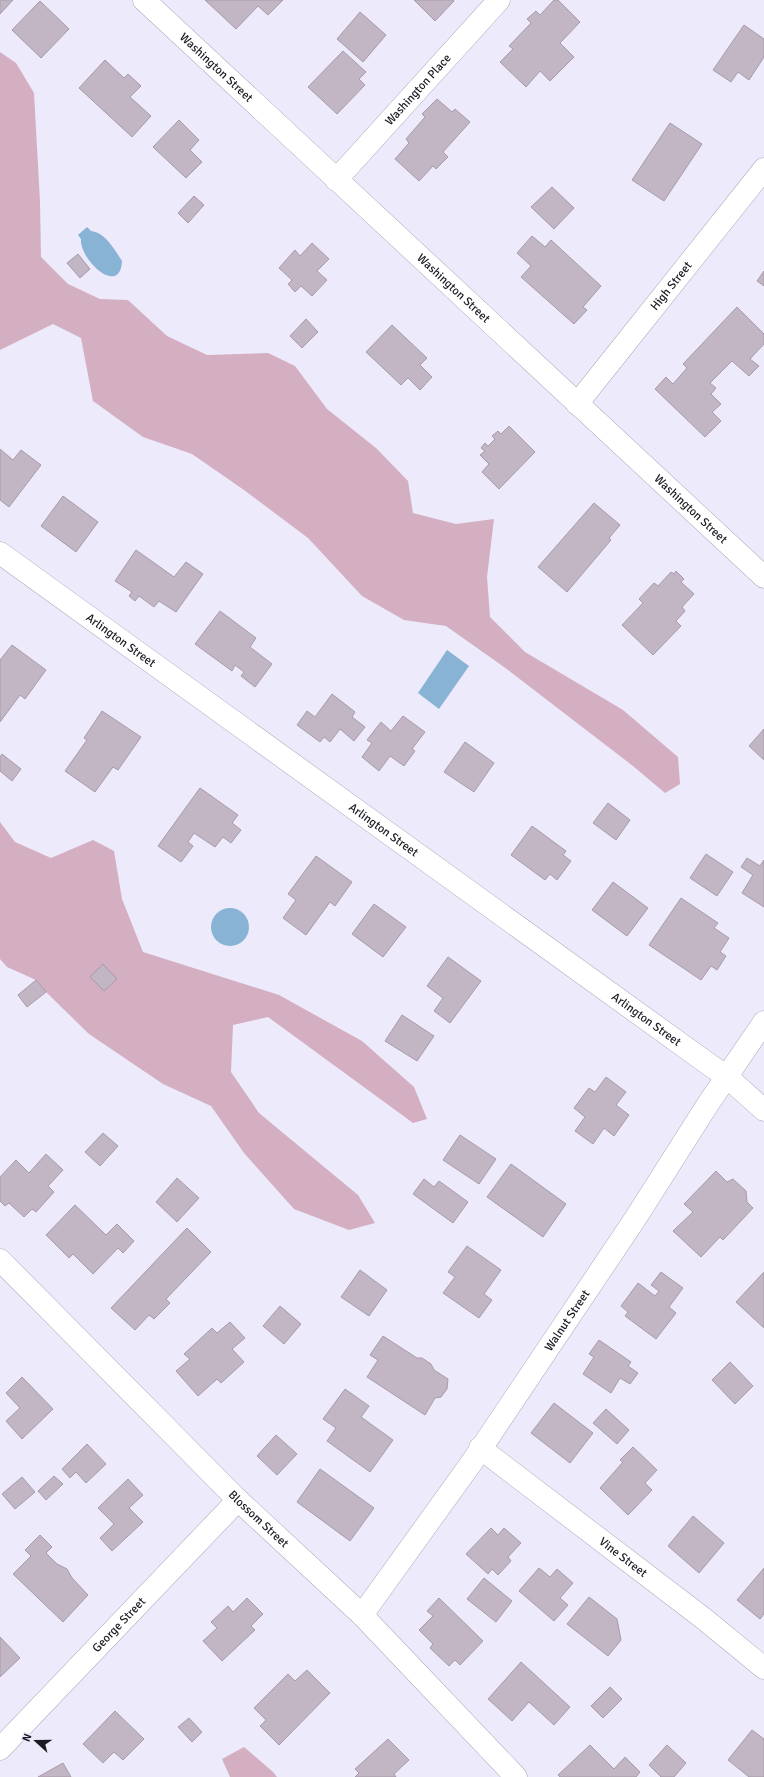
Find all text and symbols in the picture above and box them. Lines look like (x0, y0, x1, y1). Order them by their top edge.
street label: Washington Street (176, 30, 256, 106)
street label: Washington Place (382, 51, 454, 129)
street label: Washington Street (414, 251, 493, 326)
street label: High Street (647, 259, 695, 314)
street label: Washington Street (651, 472, 730, 547)
street label: Arlington Street (83, 610, 158, 671)
street label: Arlington Street (346, 800, 421, 860)
street label: Arlington Street (608, 990, 684, 1050)
street label: Walnut Street (542, 1287, 593, 1354)
street label: Blossom Street (225, 1488, 292, 1551)
street label: Vine Street (596, 1534, 650, 1581)
street label: George Street (89, 1594, 149, 1656)
north arrow (16, 1721, 56, 1761)
text: N (20, 1732, 35, 1743)

